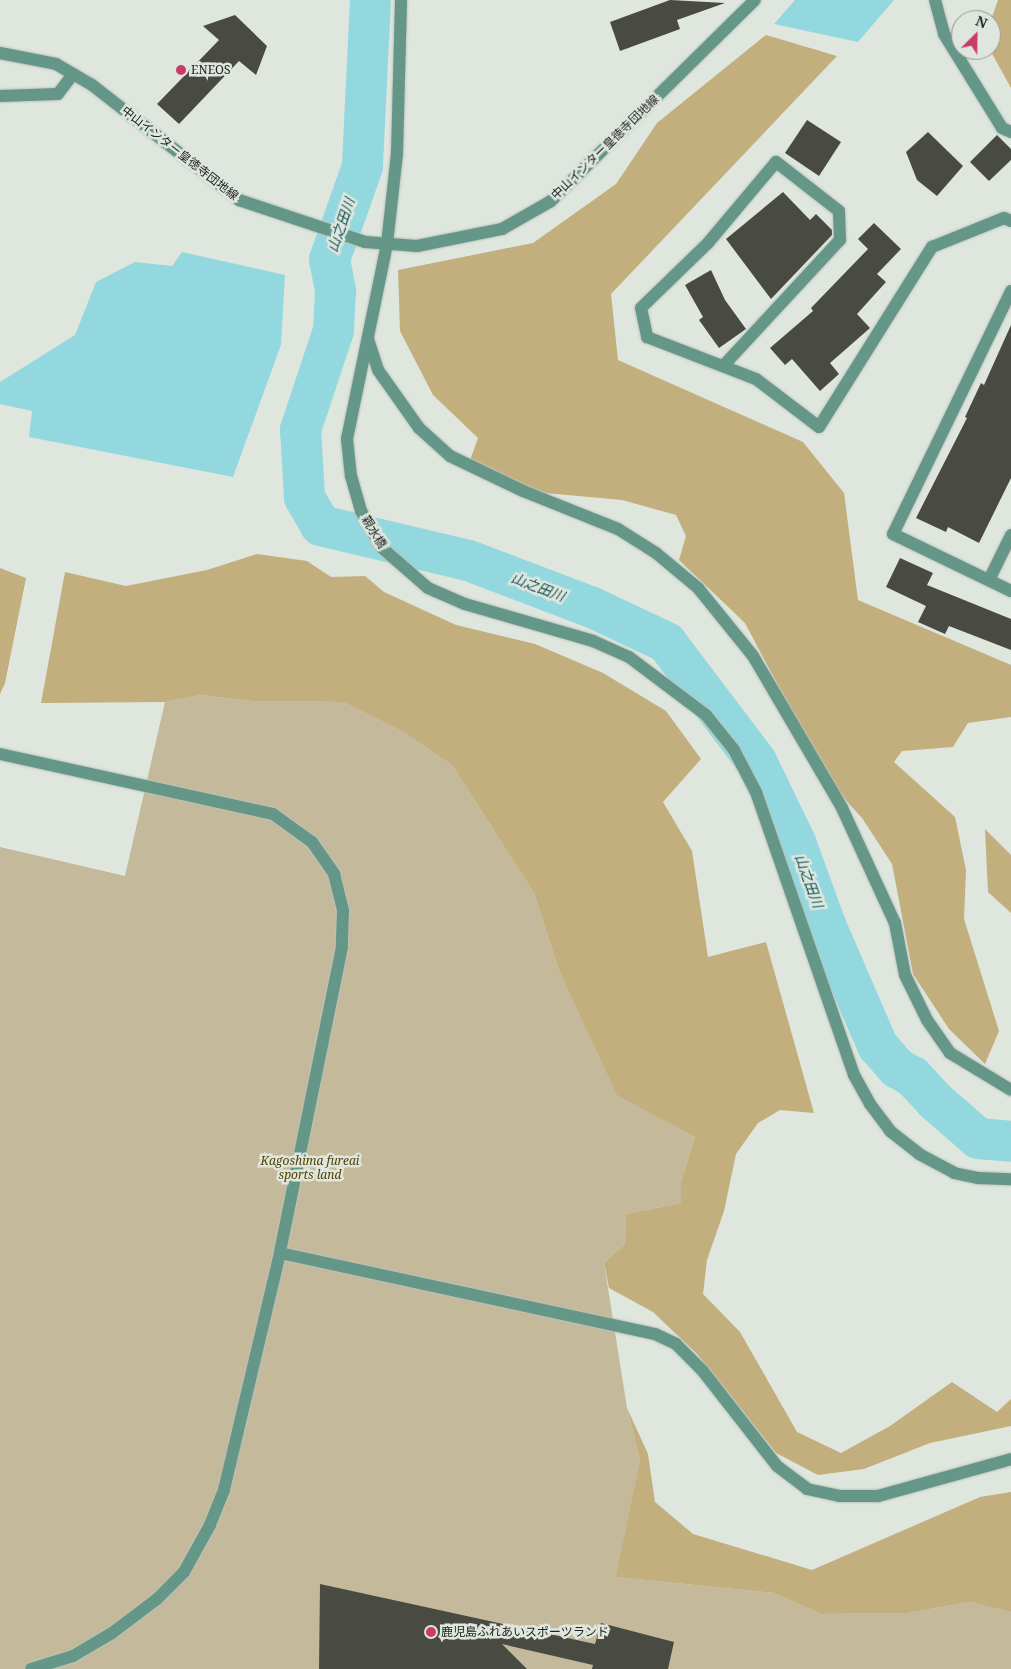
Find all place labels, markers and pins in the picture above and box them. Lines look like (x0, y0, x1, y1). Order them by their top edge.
place label: ENEOS (191, 63, 231, 77)
marker: ENEOS (175, 64, 187, 76)
place label: 鹿児島ふれあいスポーツランド (441, 1625, 609, 1639)
marker: 鹿児島ふれあいスポーツランド (425, 1626, 437, 1638)

